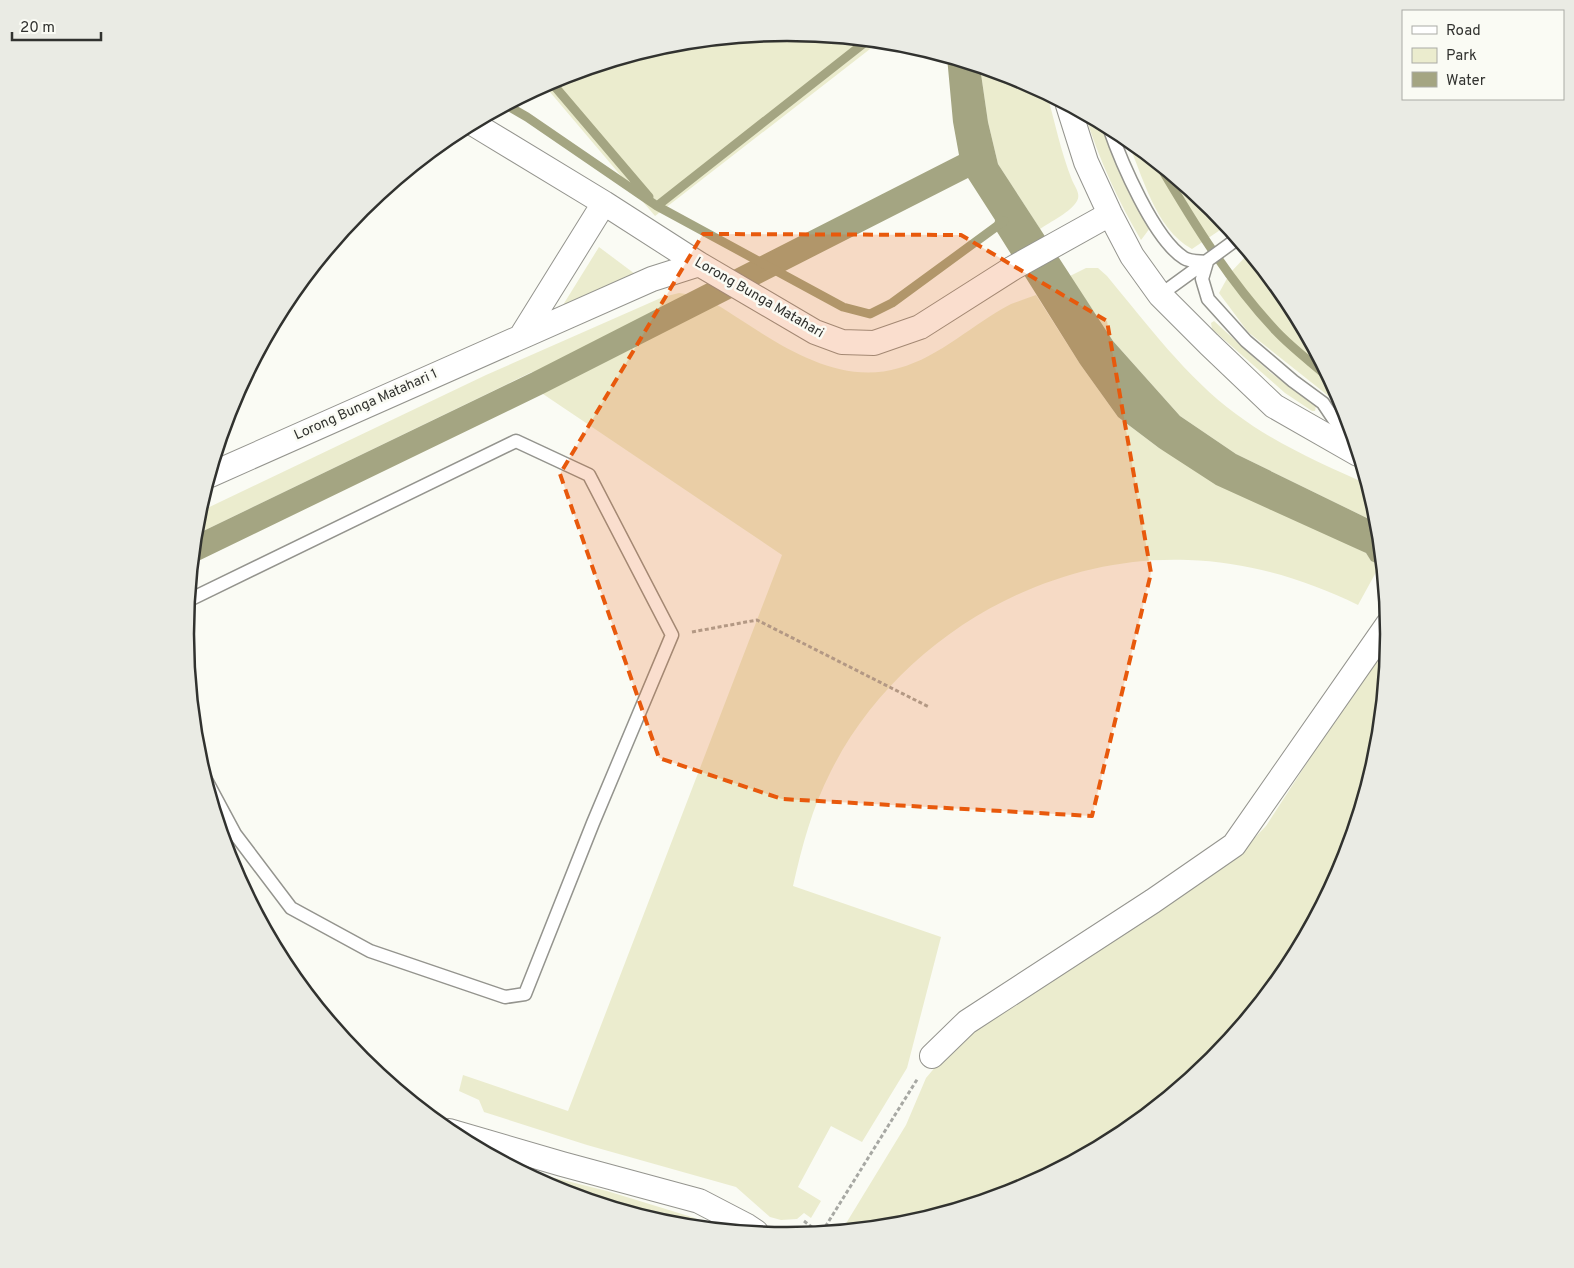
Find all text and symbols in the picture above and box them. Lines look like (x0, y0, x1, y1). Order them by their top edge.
scale bar (12, 10, 101, 42)
legend (1402, 10, 1564, 100)
text: 20 m (20, 19, 55, 38)
text: Road (1446, 22, 1481, 41)
text: Park (1446, 47, 1477, 66)
text: Water (1446, 72, 1486, 91)
street label: Lorong Bunga Matahari (691, 254, 827, 342)
street label: Lorong Bunga Matahari 1 (292, 366, 440, 444)

